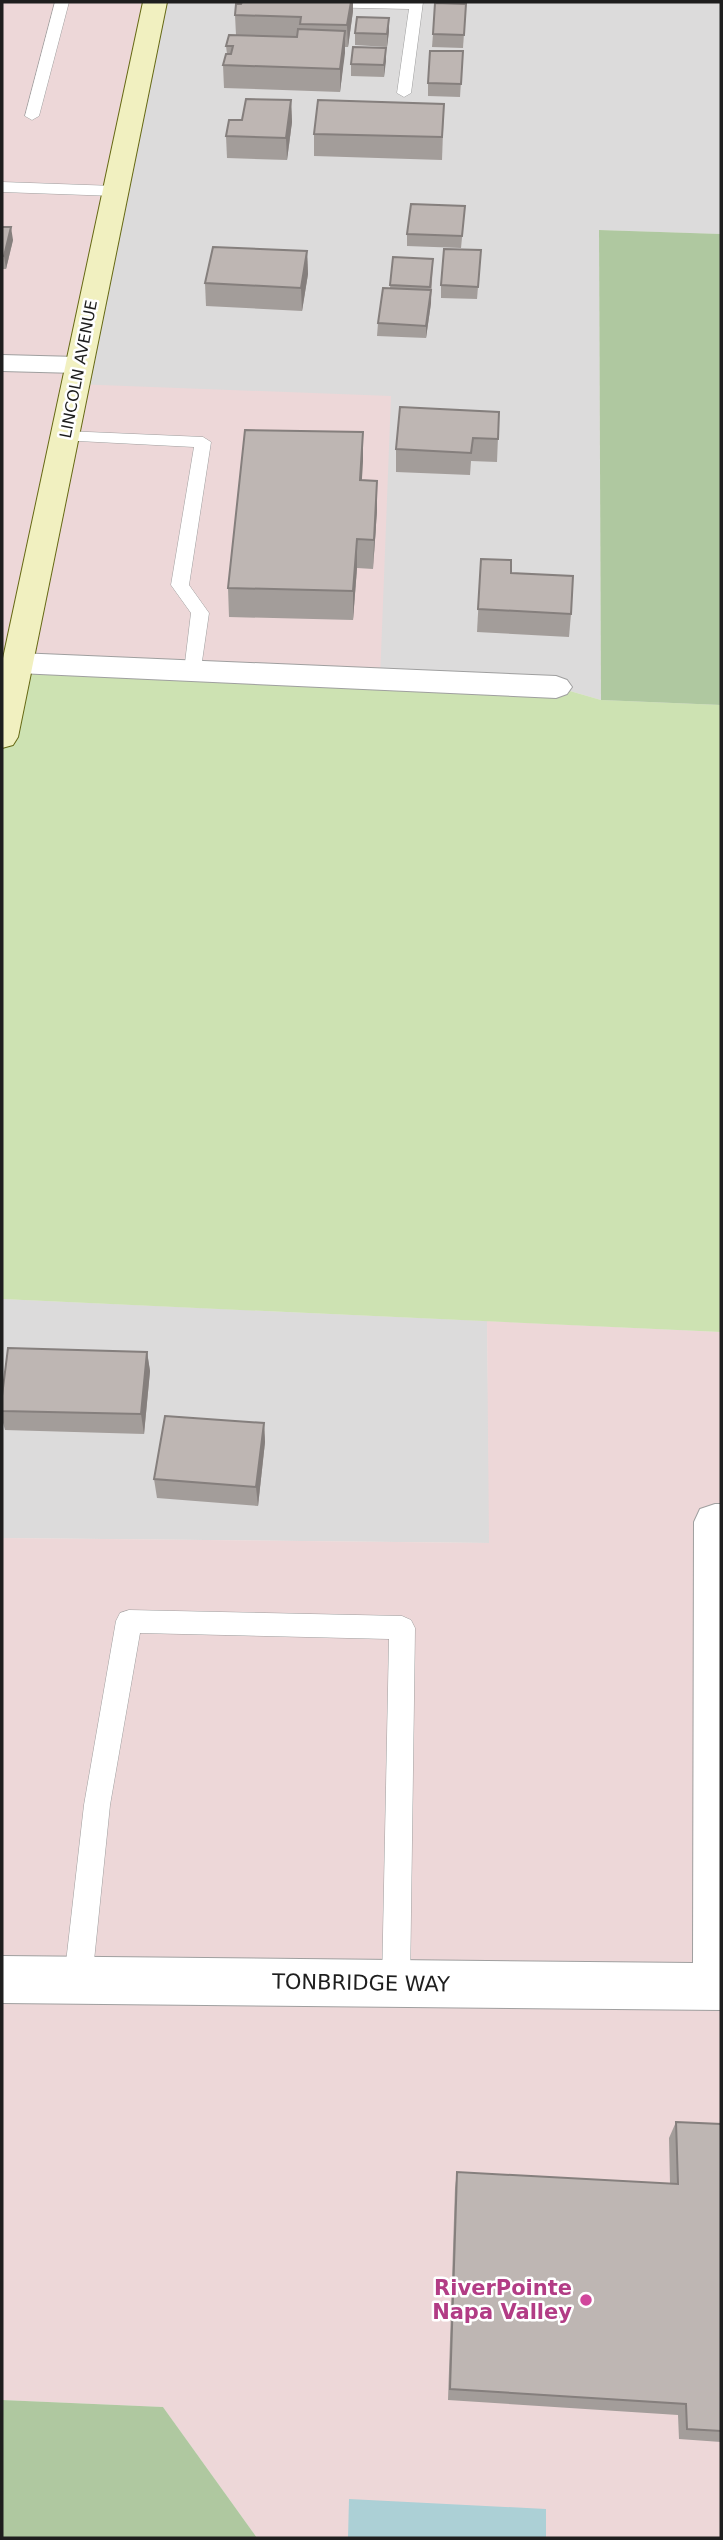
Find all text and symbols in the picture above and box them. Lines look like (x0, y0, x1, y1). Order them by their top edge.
street label: LINCOLN AVENUE (56, 299, 101, 440)
street label: TONBRIDGE WAY (271, 1969, 450, 1997)
place label: RiverPointe Napa Valley (432, 2276, 572, 2324)
marker: RiverPointe Napa Valley (578, 2292, 594, 2308)

